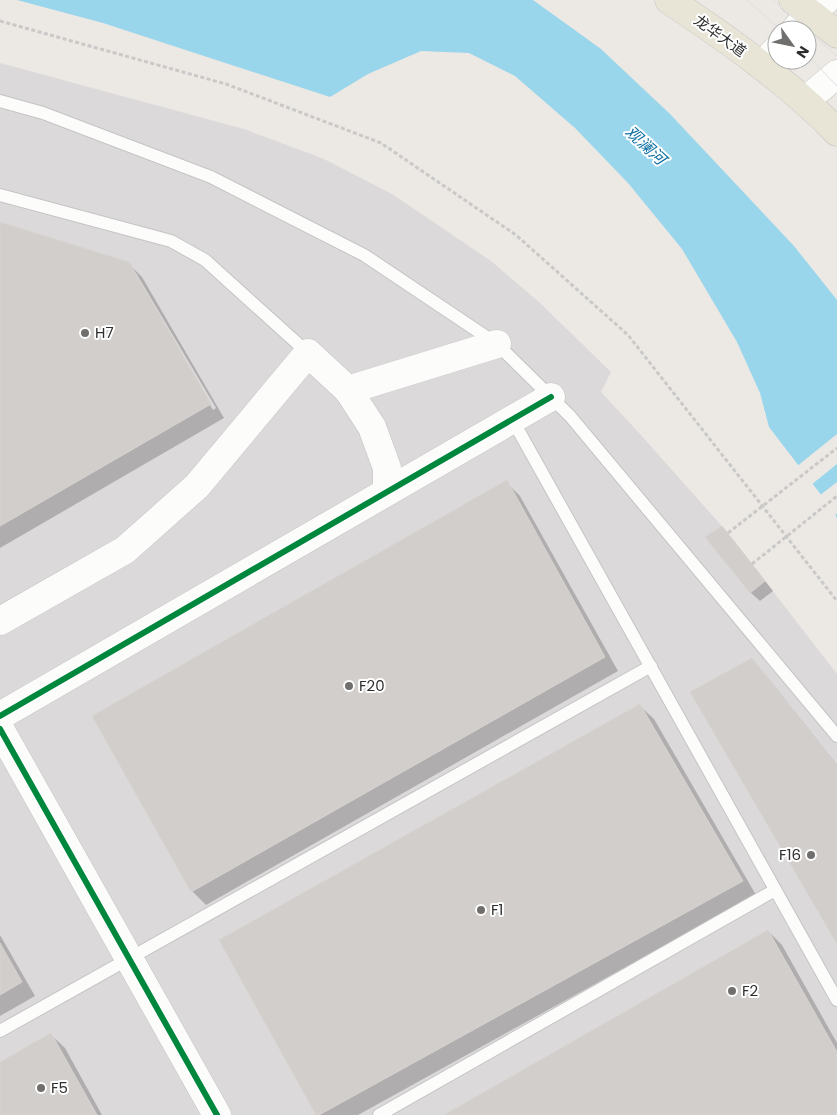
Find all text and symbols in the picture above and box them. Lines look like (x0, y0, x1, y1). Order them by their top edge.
street label: 龙华大道 (690, 9, 751, 62)
north arrow (767, 20, 817, 70)
text: N (792, 42, 814, 62)
water label: 观澜河 (620, 121, 673, 172)
place label: H7 (95, 322, 114, 343)
marker: H7 (79, 327, 91, 339)
place label: F20 (359, 675, 385, 696)
marker: F20 (343, 680, 355, 692)
place label: F16 (779, 844, 801, 865)
marker: F16 (805, 849, 817, 861)
place label: F1 (491, 899, 503, 920)
marker: F1 (475, 904, 487, 916)
place label: F2 (742, 980, 758, 1001)
marker: F2 (726, 985, 738, 997)
place label: F5 (51, 1077, 68, 1098)
marker: F5 (35, 1082, 47, 1094)

